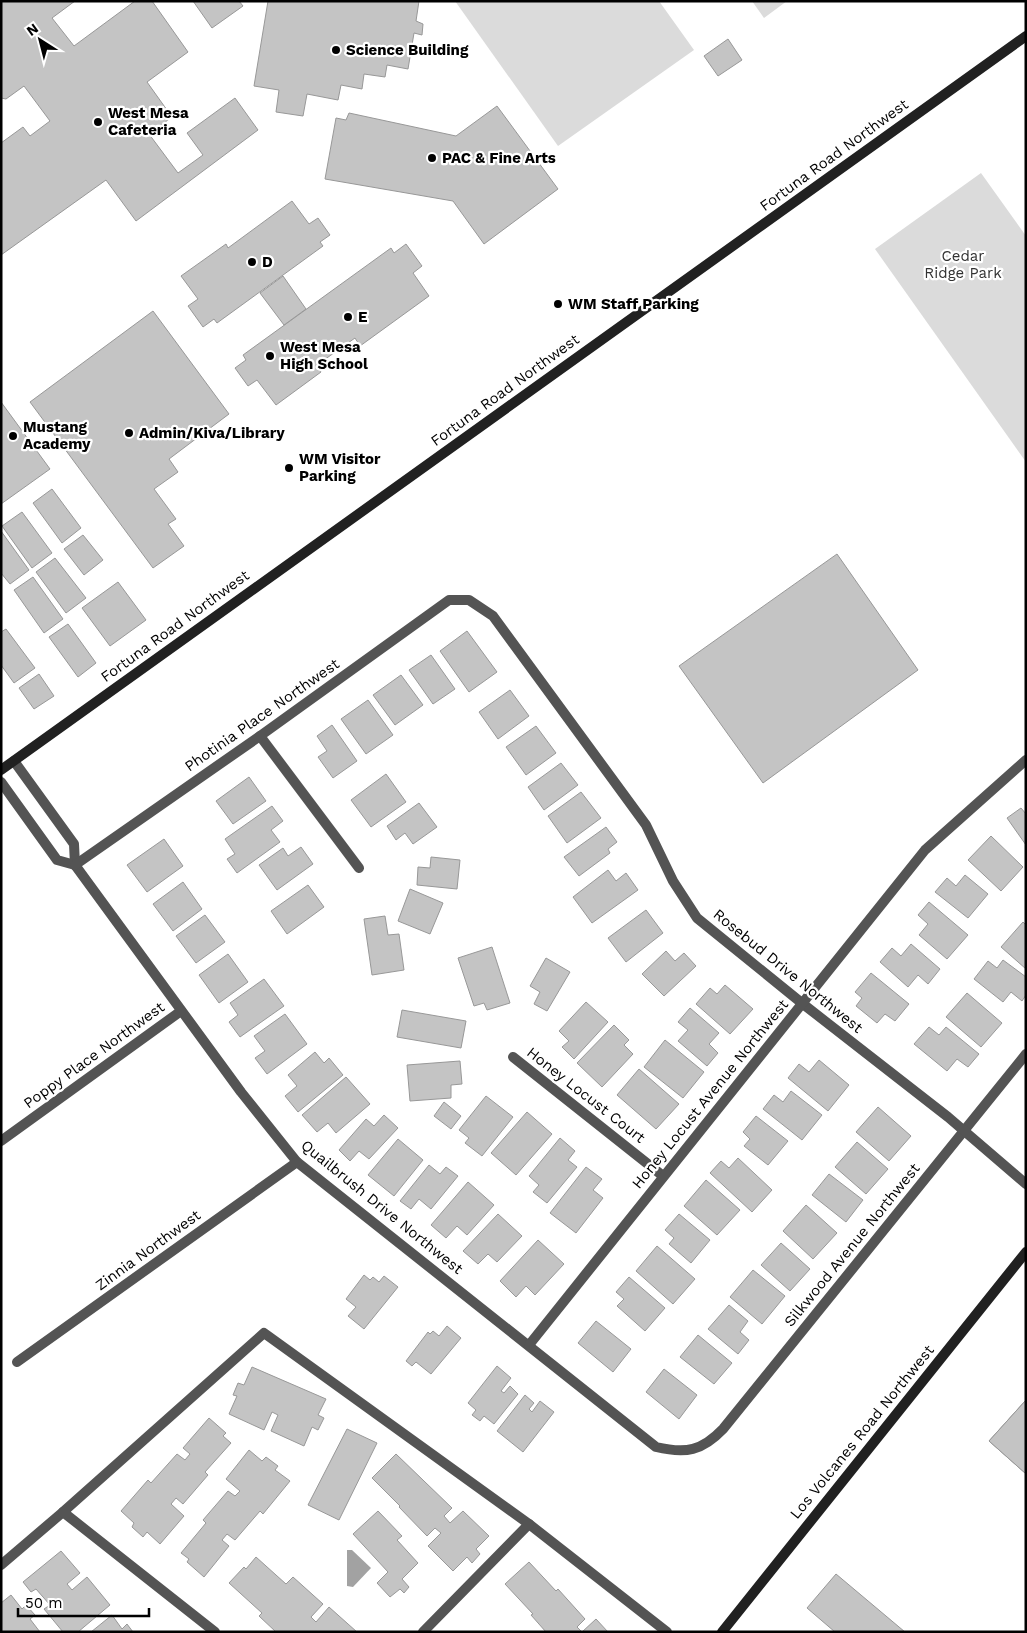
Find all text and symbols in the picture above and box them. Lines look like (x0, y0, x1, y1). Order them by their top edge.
north arrow (15, 15, 65, 65)
text: N (23, 20, 41, 39)
place label: Science Building (346, 41, 469, 59)
marker: Science Building (330, 44, 342, 56)
street label: Fortuna Road Northwest (756, 95, 912, 215)
place label: West Mesa Cafeteria (108, 104, 189, 139)
marker: West Mesa Cafeteria (92, 116, 104, 128)
place label: PAC & Fine Arts (442, 149, 556, 167)
marker: PAC & Fine Arts (426, 152, 438, 164)
park label: Cedar Ridge Park (924, 247, 1002, 282)
place label: D (262, 253, 273, 271)
marker: D (246, 256, 258, 268)
place label: WM Staff Parking (568, 295, 699, 313)
marker: WM Staff Parking (552, 298, 564, 310)
place label: E (358, 308, 367, 326)
marker: E (342, 311, 354, 323)
street label: Fortuna Road Northwest (427, 330, 583, 450)
place label: West Mesa High School (280, 338, 368, 373)
marker: West Mesa High School (264, 350, 276, 362)
place label: Mustang Academy (23, 418, 91, 453)
place label: Admin/Kiva/Library (139, 424, 285, 442)
marker: Admin/Kiva/Library (123, 427, 135, 439)
marker: Mustang Academy (7, 430, 19, 442)
place label: WM Visitor Parking (299, 450, 381, 485)
marker: WM Visitor Parking (283, 462, 295, 474)
street label: Fortuna Road Northwest (97, 566, 253, 686)
street label: Photinia Place Northwest (181, 654, 343, 775)
street label: Rosebud Drive Northwest (710, 905, 867, 1037)
street label: Honey Locust Avenue Northwest (628, 995, 792, 1192)
street label: Poppy Place Northwest (20, 997, 168, 1112)
street label: Honey Locust Court (523, 1043, 649, 1147)
street label: Quailbrush Drive Northwest (297, 1136, 467, 1278)
street label: Silkwood Avenue Northwest (780, 1159, 924, 1330)
street label: Zinnia Northwest (92, 1205, 205, 1294)
street label: Los Volcanes Road Northwest (786, 1341, 938, 1523)
scale bar (18, 1586, 149, 1618)
text: 50 m (25, 1594, 62, 1612)

